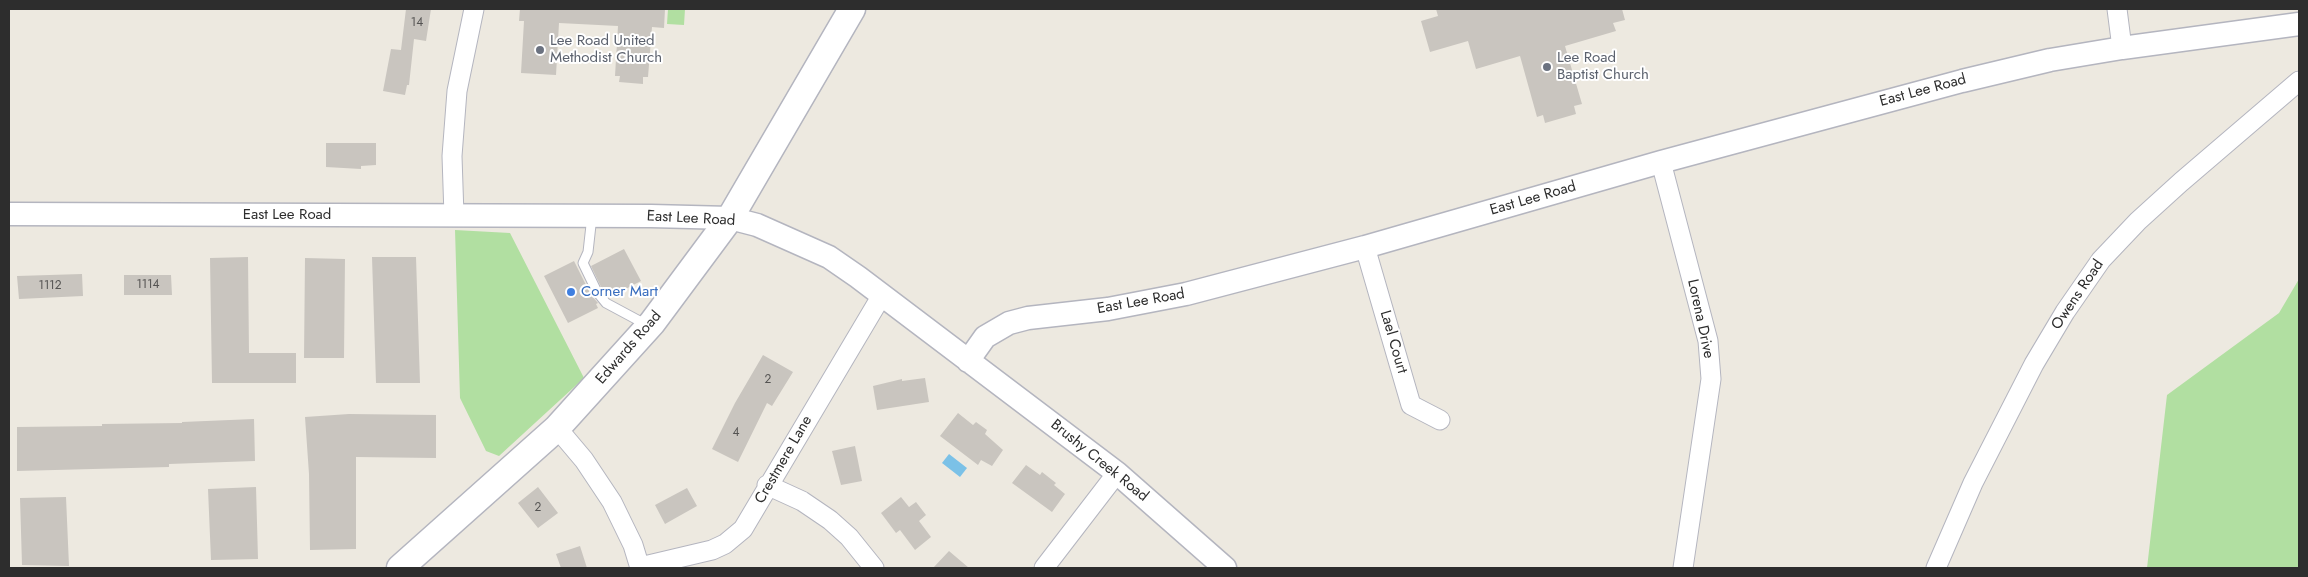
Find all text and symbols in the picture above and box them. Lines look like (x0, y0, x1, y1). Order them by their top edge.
house number: 14 (411, 16, 423, 30)
place label: Lee Road United Methodist Church (550, 32, 662, 67)
marker: Lee Road United Methodist Church (534, 44, 546, 56)
place label: Lee Road Baptist Church (1557, 49, 1649, 84)
marker: Lee Road Baptist Church (1541, 61, 1553, 73)
street label: East Lee Road (1878, 71, 1968, 111)
street label: East Lee Road (1488, 178, 1578, 220)
street label: East Lee Road (243, 206, 331, 224)
street label: East Lee Road (646, 208, 736, 230)
street label: Owens Road (2048, 257, 2108, 333)
house number: 1114 (136, 278, 160, 292)
street label: Lorena Drive (1683, 278, 1717, 360)
house number: 1112 (38, 279, 62, 293)
place label: Corner Mart (581, 283, 658, 301)
street label: East Lee Road (1096, 285, 1186, 319)
marker: Corner Mart (565, 286, 577, 298)
street label: Edwards Road (592, 308, 666, 388)
street label: Lael Court (1375, 308, 1411, 376)
house number: 2 (765, 373, 771, 387)
street label: Crestmere Lane (752, 413, 816, 507)
street label: Brushy Creek Road (1047, 416, 1151, 506)
house number: 4 (733, 426, 739, 440)
house number: 2 (535, 501, 541, 515)

